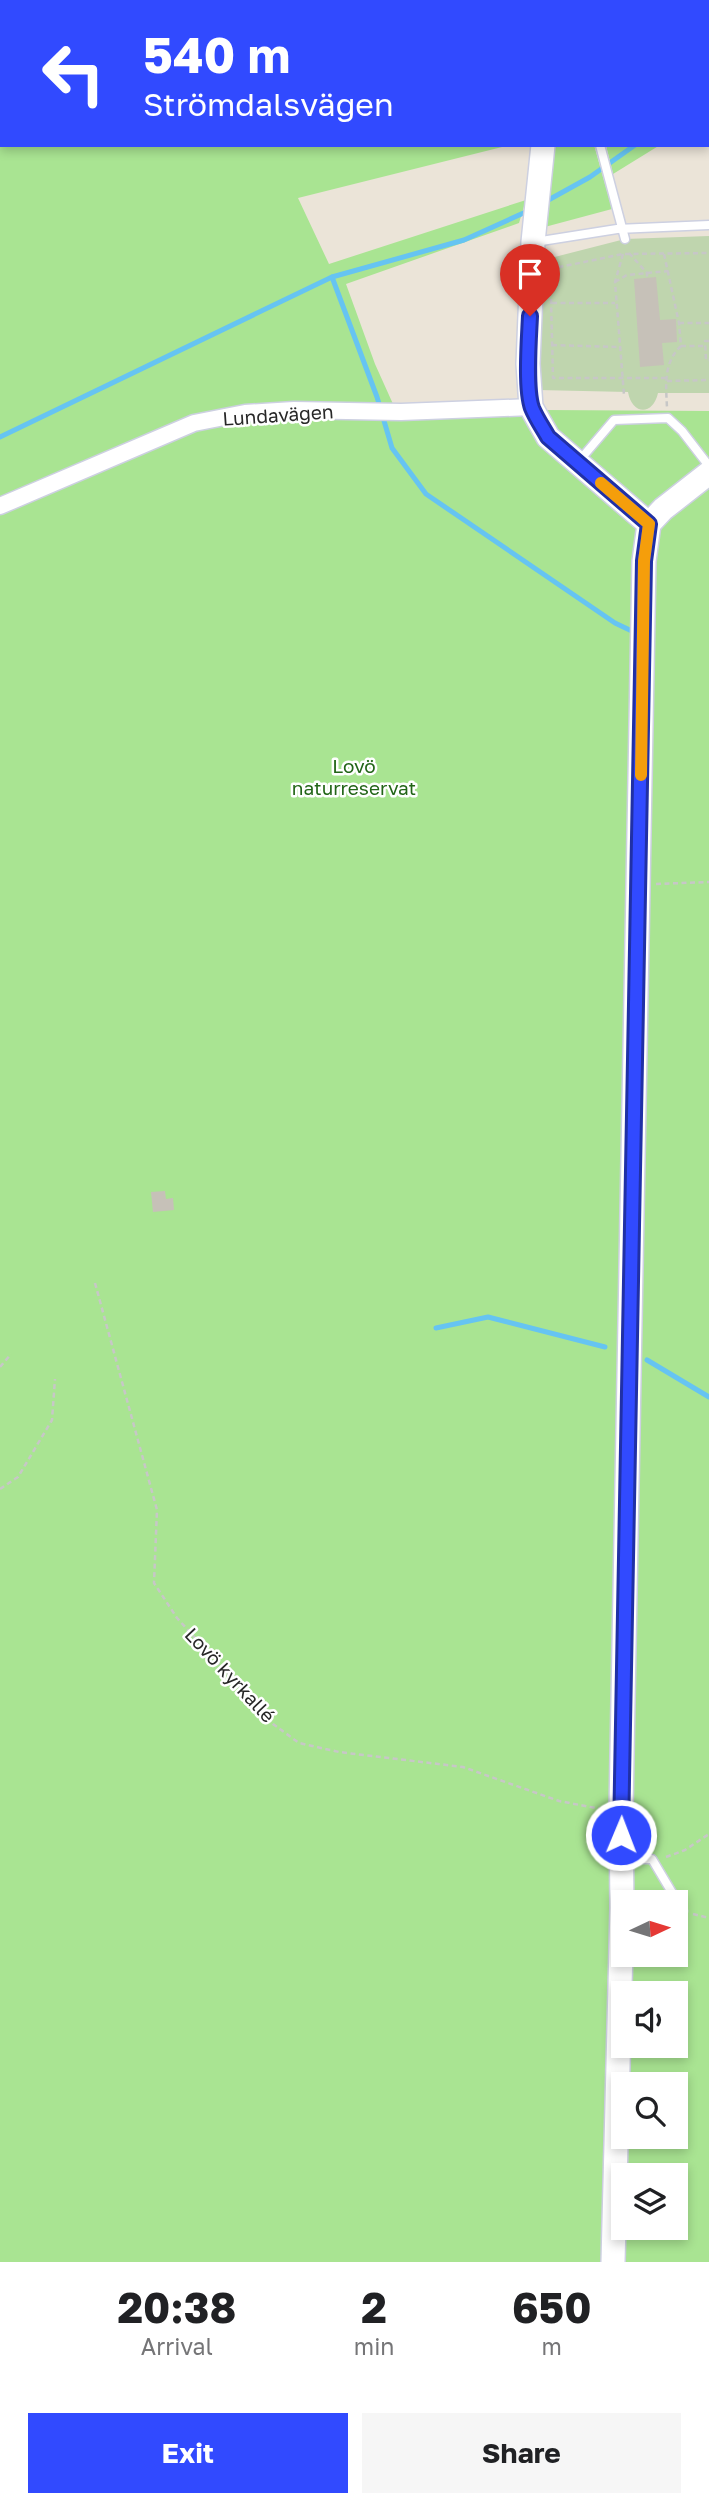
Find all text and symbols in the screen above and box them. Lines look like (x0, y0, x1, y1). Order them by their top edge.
text: 540 m (143, 25, 291, 84)
icon: left (28, 28, 119, 119)
text: Strömdalsvägen (143, 85, 394, 123)
pin (500, 244, 560, 316)
icon: arrive (511, 255, 549, 293)
street label: Lundavägen (222, 399, 334, 430)
park label: Lovö naturreservat (292, 754, 416, 799)
street label: Lovö kyrkallé (181, 1622, 280, 1727)
position arrow (584, 1798, 658, 1872)
north arrow (611, 1890, 688, 1967)
map controls (611, 1890, 688, 2240)
button: sound (611, 1981, 688, 2058)
button: search (611, 2072, 688, 2149)
button: layers (611, 2163, 688, 2240)
text: 20:38 (117, 2282, 236, 2332)
text: 2 (361, 2282, 387, 2332)
text: 650 (512, 2282, 592, 2332)
text: Arrival (141, 2332, 213, 2360)
text: min (354, 2332, 394, 2360)
text: m (542, 2332, 562, 2360)
button: Exit (28, 2413, 348, 2493)
button: Share (362, 2413, 681, 2493)

